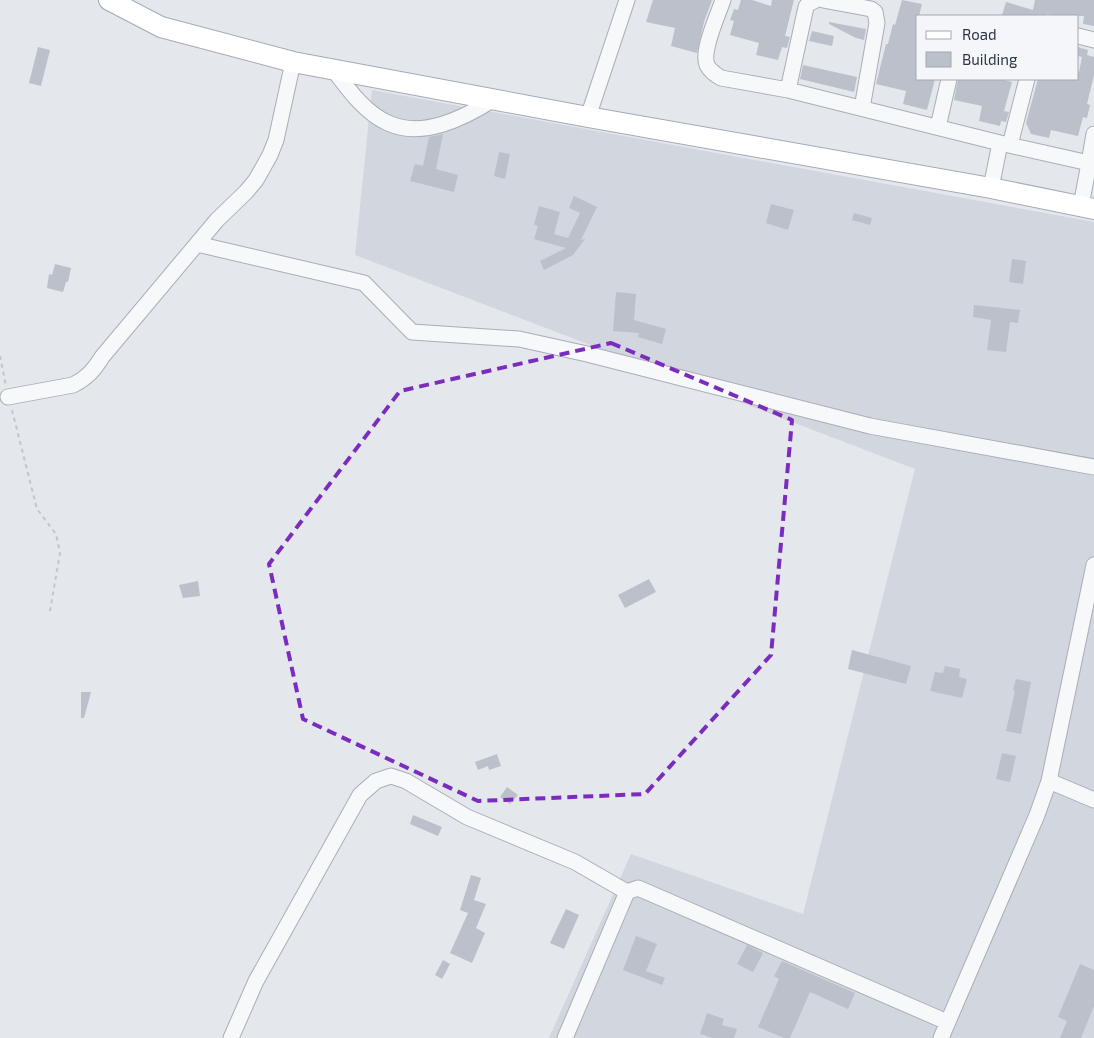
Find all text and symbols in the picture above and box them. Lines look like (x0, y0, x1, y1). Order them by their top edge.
legend (916, 15, 1079, 80)
text: Road (962, 25, 997, 43)
text: Building (962, 50, 1018, 68)

